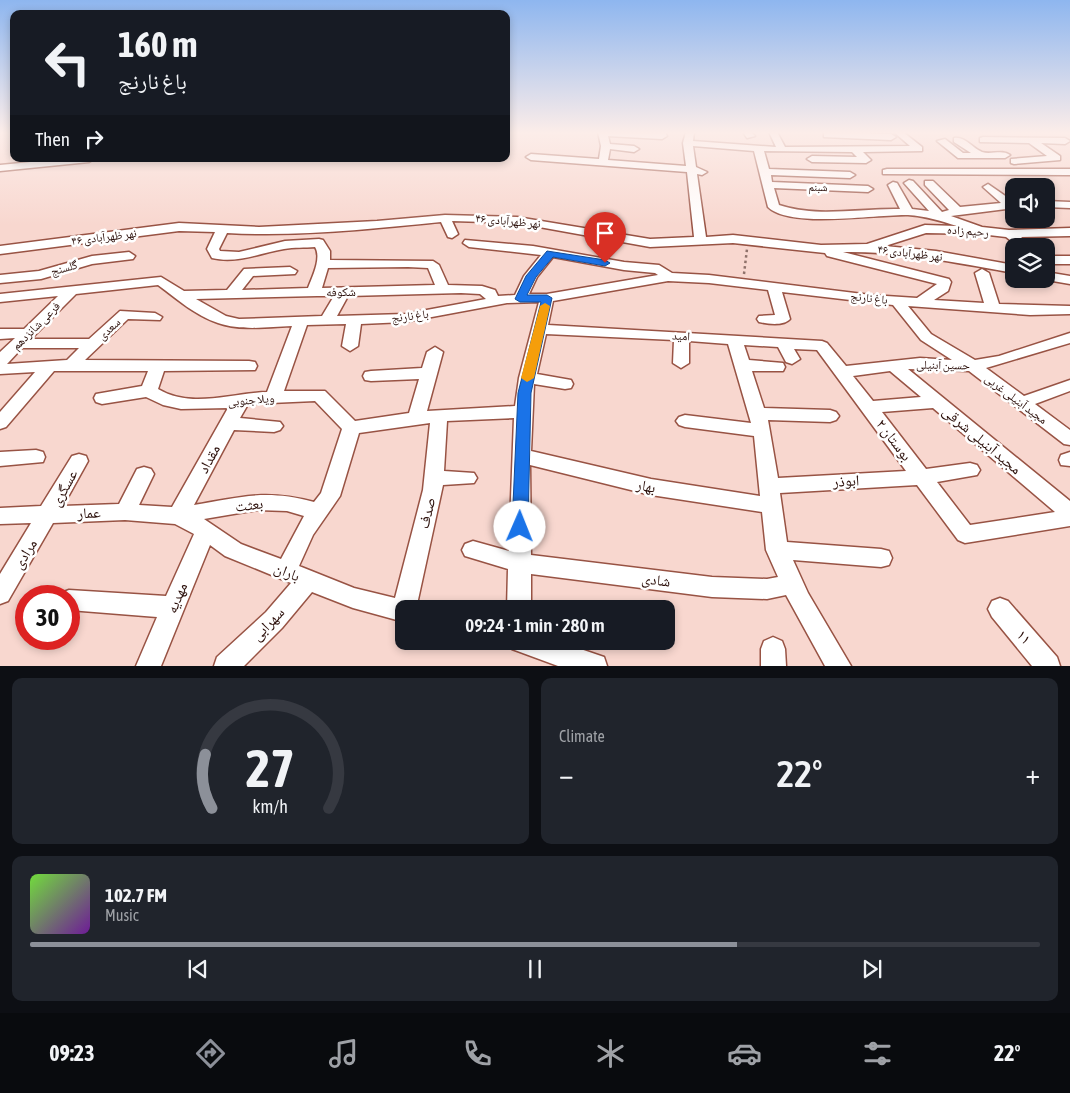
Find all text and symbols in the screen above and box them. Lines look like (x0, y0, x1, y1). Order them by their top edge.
text: 160 m (118, 24, 197, 64)
icon: left (35, 30, 100, 95)
text: باغ نارنج (118, 68, 187, 94)
icon: right (80, 125, 108, 153)
text: Then (35, 128, 70, 150)
map controls (1005, 178, 1055, 288)
button: sound (1005, 178, 1055, 228)
street label: شبنم (808, 181, 828, 195)
street label: نهر ظهرآبادی ۴۶ (475, 211, 541, 231)
pin (584, 212, 626, 263)
icon: arrive (591, 219, 619, 247)
street label: رحیم زاده (947, 223, 990, 240)
street label: نهر ظهرآبادی ۴۶ (71, 226, 138, 248)
button: layers (1005, 238, 1055, 288)
street label: نهر ظهرآبادی ۴۶ (876, 242, 943, 264)
street label: گلسنج (49, 257, 79, 279)
street label: شکوفه (326, 285, 356, 299)
street label: باغ نارنج (850, 289, 888, 308)
street label: فرعی شانزدهم (9, 299, 64, 354)
street label: باغ نارنج (391, 307, 430, 326)
street label: سعدی (95, 315, 123, 343)
street label: امید (671, 329, 691, 344)
street label: حسین آبنیلی (916, 358, 970, 373)
street label: مجید آبنیلی غربی (982, 371, 1050, 427)
street label: ویلا جنوبی (227, 391, 275, 409)
street label: مجید آبنیلی شرقی (938, 402, 1025, 479)
street label: بوستان ۲ (872, 415, 916, 465)
street label: مقداد (194, 442, 223, 476)
street label: عسگری (46, 466, 83, 510)
street label: ابوذر (831, 471, 860, 491)
street label: بهار (634, 475, 657, 497)
street label: بعثت (234, 494, 264, 515)
street label: صدف (415, 496, 438, 530)
position arrow (493, 500, 545, 552)
street label: عمار (76, 504, 101, 522)
street label: مرادی (9, 536, 42, 573)
street label: باران (271, 559, 302, 586)
street label: شادی (640, 569, 672, 592)
street label: مهدیه (163, 580, 192, 616)
speed limit sign: 30 (15, 585, 80, 650)
street label: سهرابی (248, 603, 289, 645)
text: 09:24 · 1 min · 280 m (465, 614, 605, 636)
street label: ۱۱ (1014, 626, 1035, 647)
text: Climate (559, 727, 605, 745)
text: 27 (246, 738, 295, 798)
text: 22° (776, 752, 823, 795)
text: − (559, 758, 574, 790)
text: + (1025, 758, 1040, 790)
text: km/h (253, 796, 288, 817)
text: 102.7 FM (105, 884, 167, 906)
text: Music (105, 906, 139, 924)
icon: previous (184, 955, 212, 983)
icon: pause (521, 955, 549, 983)
icon: next (858, 955, 886, 983)
icon: directions (193, 1036, 228, 1071)
icon: music (326, 1036, 361, 1071)
icon: phone (460, 1036, 495, 1071)
icon: climate (593, 1036, 628, 1071)
icon: car (727, 1036, 762, 1071)
icon: filters (860, 1036, 895, 1071)
text: 09:23 (49, 1040, 95, 1066)
text: 22° (994, 1040, 1021, 1066)

